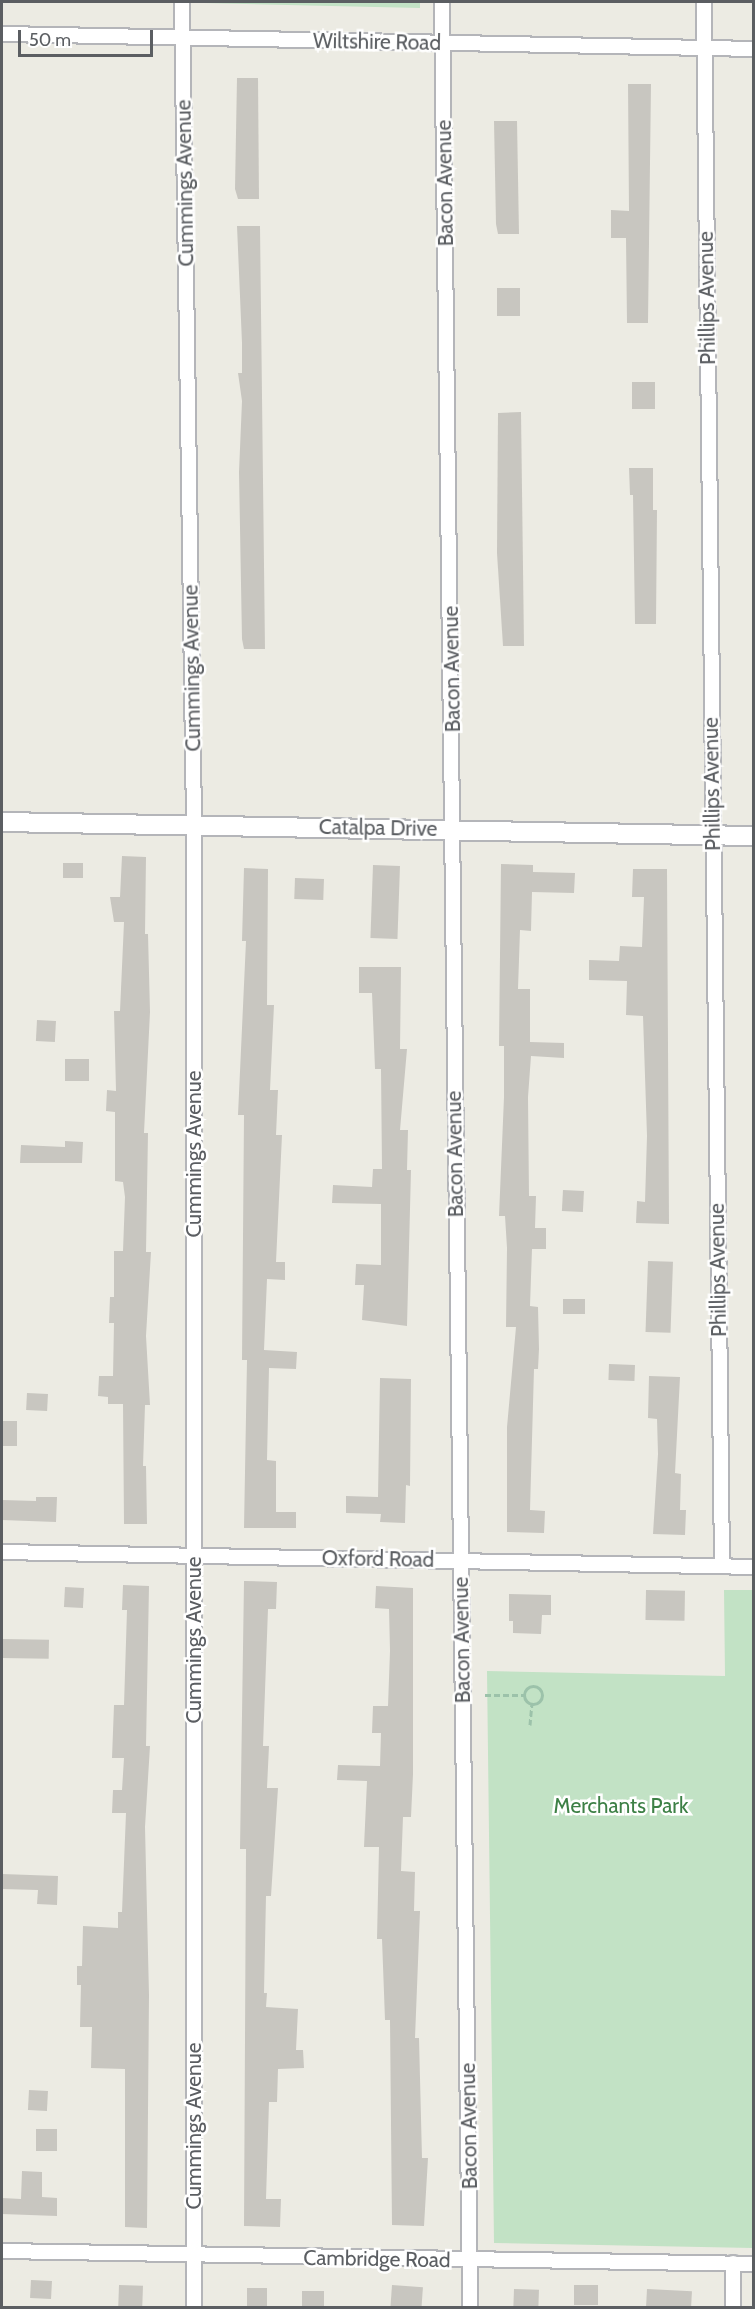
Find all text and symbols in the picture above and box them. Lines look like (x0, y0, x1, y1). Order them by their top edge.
scale bar (21, 18, 156, 56)
street label: Wiltshire Road (313, 28, 441, 56)
text: 50 m (29, 29, 71, 51)
street label: Cummings Avenue (171, 99, 199, 267)
street label: Bacon Avenue (431, 119, 459, 247)
street label: Phillips Avenue (693, 231, 721, 365)
street label: Cummings Avenue (178, 584, 206, 752)
street label: Bacon Avenue (438, 605, 466, 733)
street label: Phillips Avenue (698, 717, 726, 851)
street label: Catalpa Drive (319, 814, 437, 842)
street label: Cummings Avenue (181, 1070, 207, 1238)
street label: Bacon Avenue (441, 1090, 469, 1218)
street label: Phillips Avenue (704, 1203, 732, 1337)
street label: Oxford Road (322, 1545, 434, 1573)
street label: Cummings Avenue (181, 1556, 207, 1724)
street label: Bacon Avenue (448, 1576, 476, 1704)
park label: Merchants Park (554, 1793, 688, 1819)
street label: Cummings Avenue (181, 2042, 207, 2210)
street label: Bacon Avenue (455, 2062, 483, 2190)
street label: Cambridge Road (303, 2245, 451, 2273)

